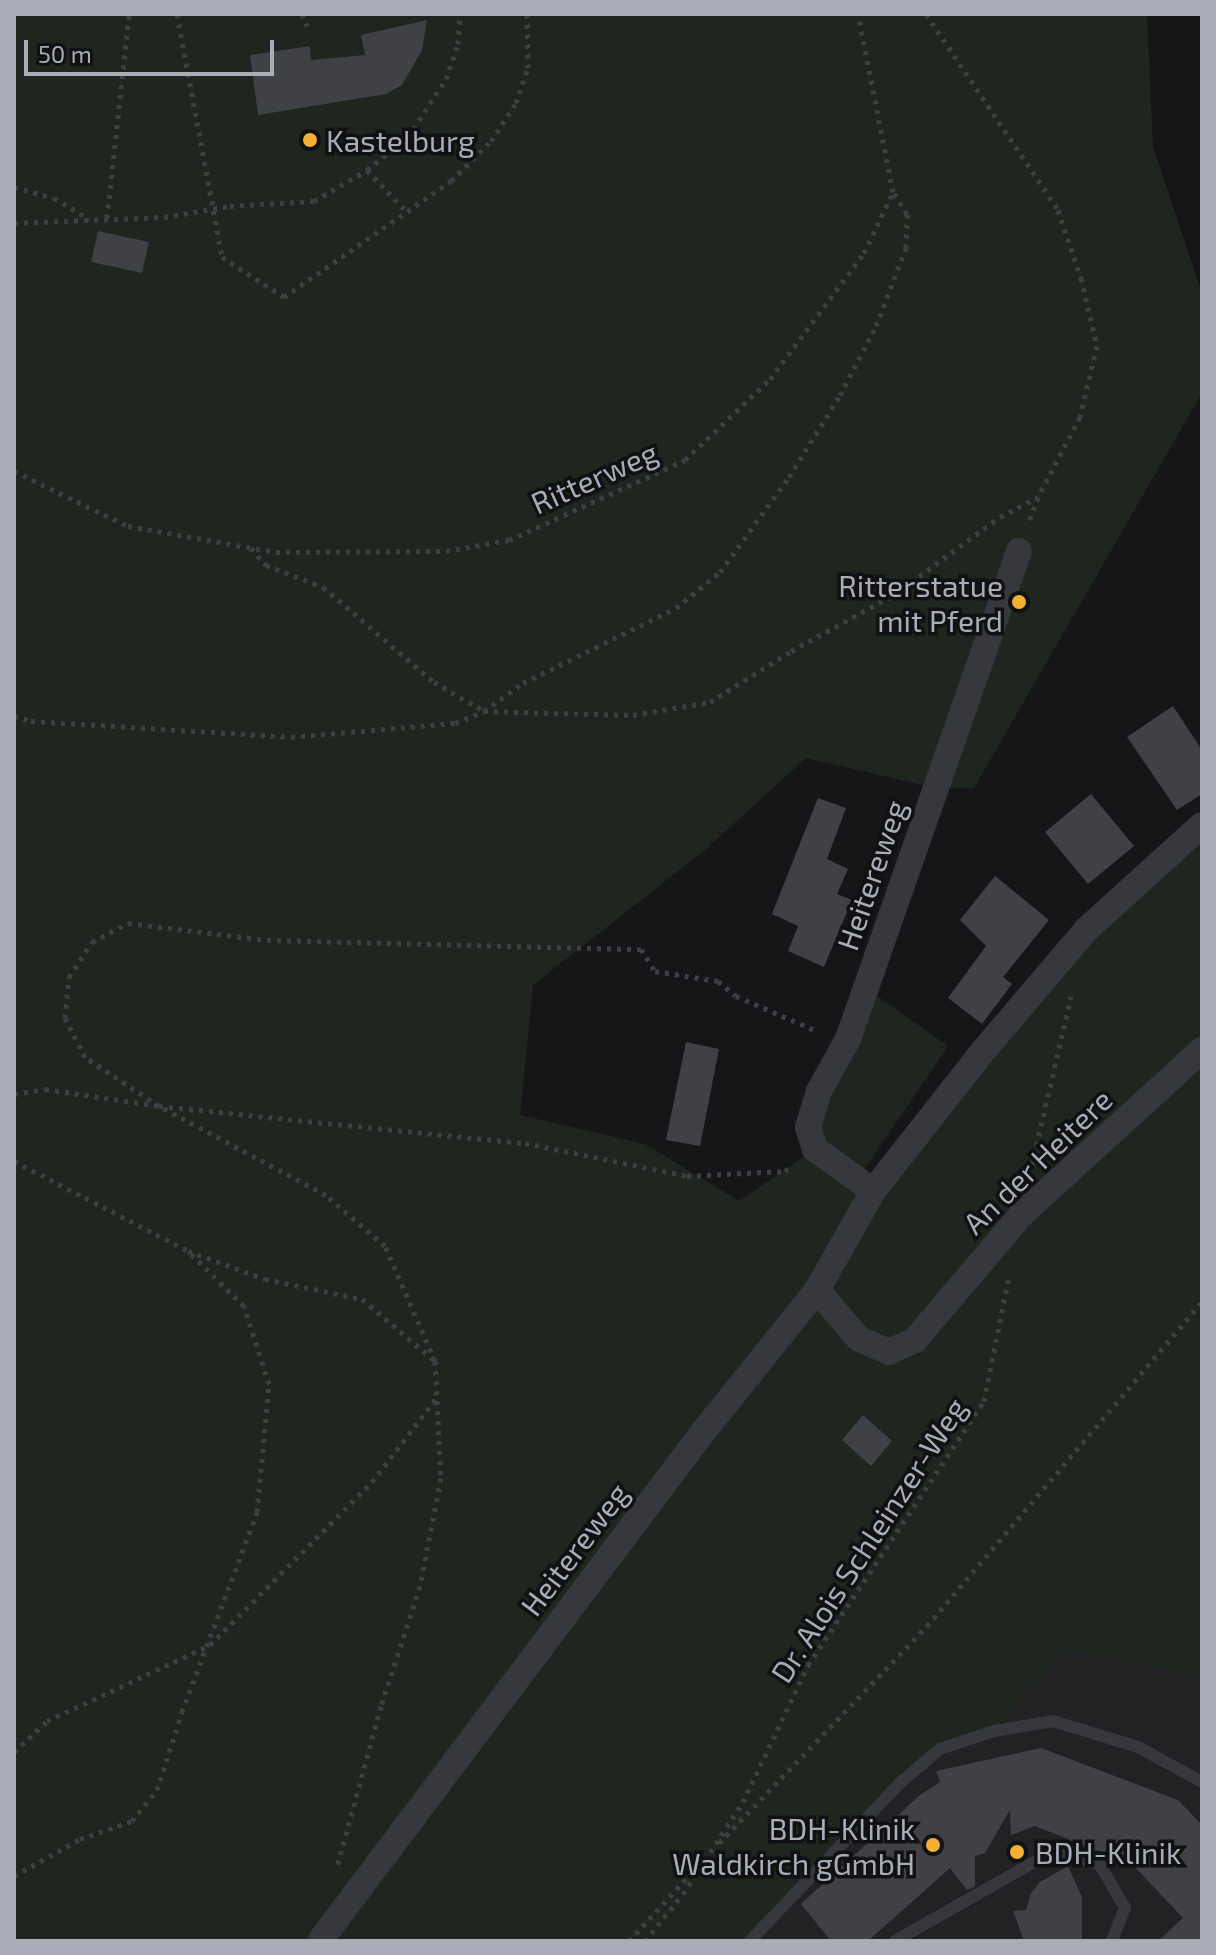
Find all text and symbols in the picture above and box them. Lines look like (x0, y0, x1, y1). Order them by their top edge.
scale bar (28, 24, 278, 74)
text: 50 m (38, 39, 92, 68)
place label: Kastelburg (326, 122, 475, 158)
marker: Kastelburg (301, 131, 319, 149)
street label: Ritterweg (525, 433, 663, 521)
place label: Ritterstatue mit Pferd (838, 567, 1003, 638)
marker: Ritterstatue mit Pferd (1010, 593, 1028, 611)
street label: Heitereweg (829, 795, 913, 955)
street label: An der Heitere (955, 1081, 1119, 1241)
street label: Dr. Alois Schleinzer-Weg (762, 1391, 974, 1689)
street label: Heitereweg (513, 1476, 635, 1622)
place label: BDH-Klinik Waldkirch gGmbH (672, 1810, 915, 1880)
marker: BDH-Klinik Waldkirch gGmbH (922, 1834, 944, 1856)
place label: BDH-Klinik (1035, 1834, 1181, 1870)
marker: BDH-Klinik (1006, 1841, 1028, 1863)

